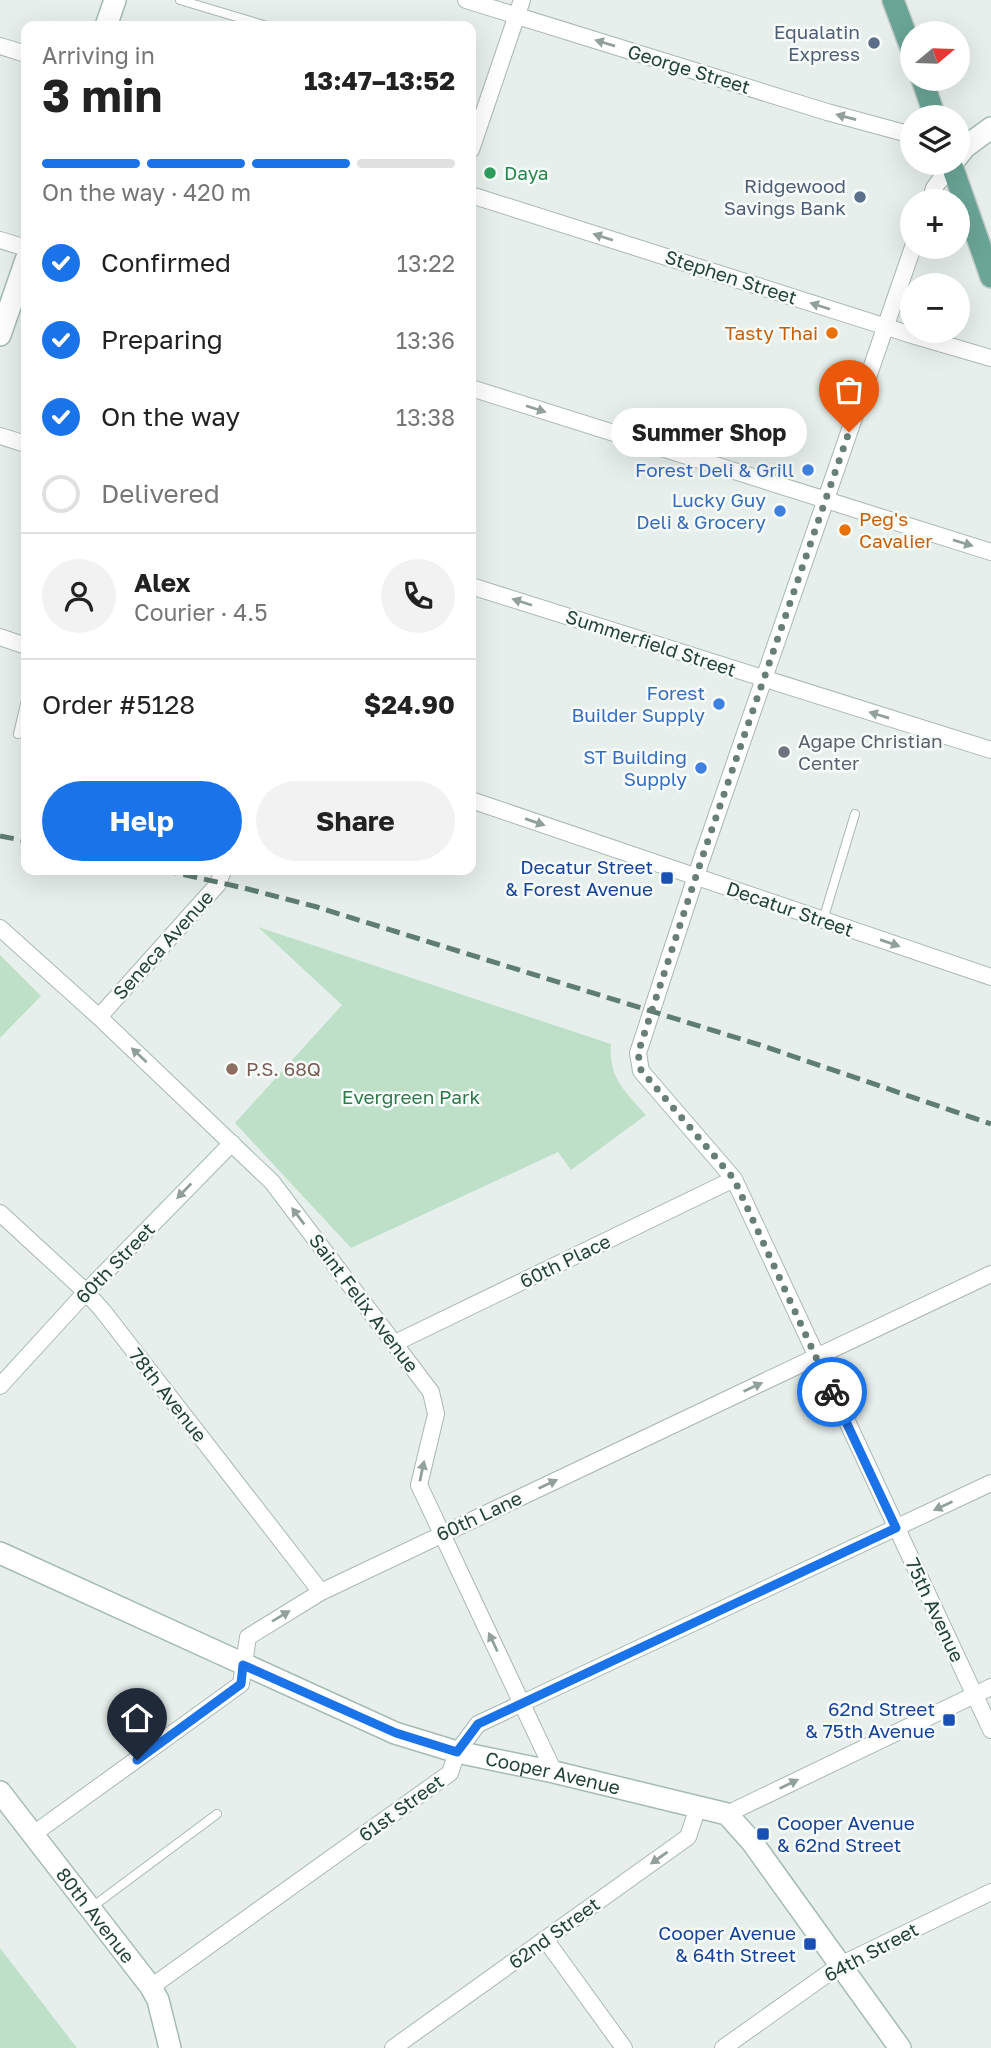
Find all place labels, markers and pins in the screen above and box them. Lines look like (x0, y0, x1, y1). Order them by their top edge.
place label: Equalatin Express (774, 20, 860, 65)
marker: Equalatin Express (866, 35, 882, 51)
place label: Daya (504, 161, 548, 184)
marker: Daya (482, 165, 498, 181)
place label: Ridgewood Savings Bank (724, 174, 846, 219)
marker: Ridgewood Savings Bank (852, 189, 868, 205)
place label: Tasty Thai (724, 321, 818, 344)
marker: Tasty Thai (824, 325, 840, 341)
pin (819, 360, 879, 432)
callout: Summer Shop (611, 408, 807, 457)
place label: Forest Deli & Grill (635, 458, 794, 481)
marker: Forest Deli & Grill (800, 462, 816, 478)
place label: Lucky Guy Deli & Grocery (636, 488, 766, 533)
marker: Lucky Guy Deli & Grocery (772, 503, 788, 519)
place label: Peg's Cavalier (859, 507, 933, 552)
marker: Peg's Cavalier (837, 522, 853, 538)
place label: Forest Builder Supply (572, 681, 705, 726)
marker: Forest Builder Supply (711, 696, 727, 712)
place label: Agape Christian Center (798, 729, 943, 774)
marker: Agape Christian Center (776, 744, 792, 760)
place label: ST Building Supply (583, 745, 687, 790)
marker: ST Building Supply (693, 760, 709, 776)
place label: Decatur Street & Forest Avenue (505, 855, 653, 900)
marker: Decatur Street & Forest Avenue (659, 870, 675, 886)
place label: P.S. 68Q (246, 1057, 321, 1080)
marker: P.S. 68Q (224, 1061, 240, 1077)
pin (107, 1688, 167, 1760)
place label: 62nd Street & 75th Avenue (805, 1697, 935, 1742)
marker: 62nd Street & 75th Avenue (941, 1712, 957, 1728)
place label: Cooper Avenue & 62nd Street (777, 1811, 915, 1856)
marker: Cooper Avenue & 62nd Street (755, 1826, 771, 1842)
place label: Cooper Avenue & 64th Street (658, 1921, 796, 1966)
marker: Cooper Avenue & 64th Street (802, 1936, 818, 1952)

